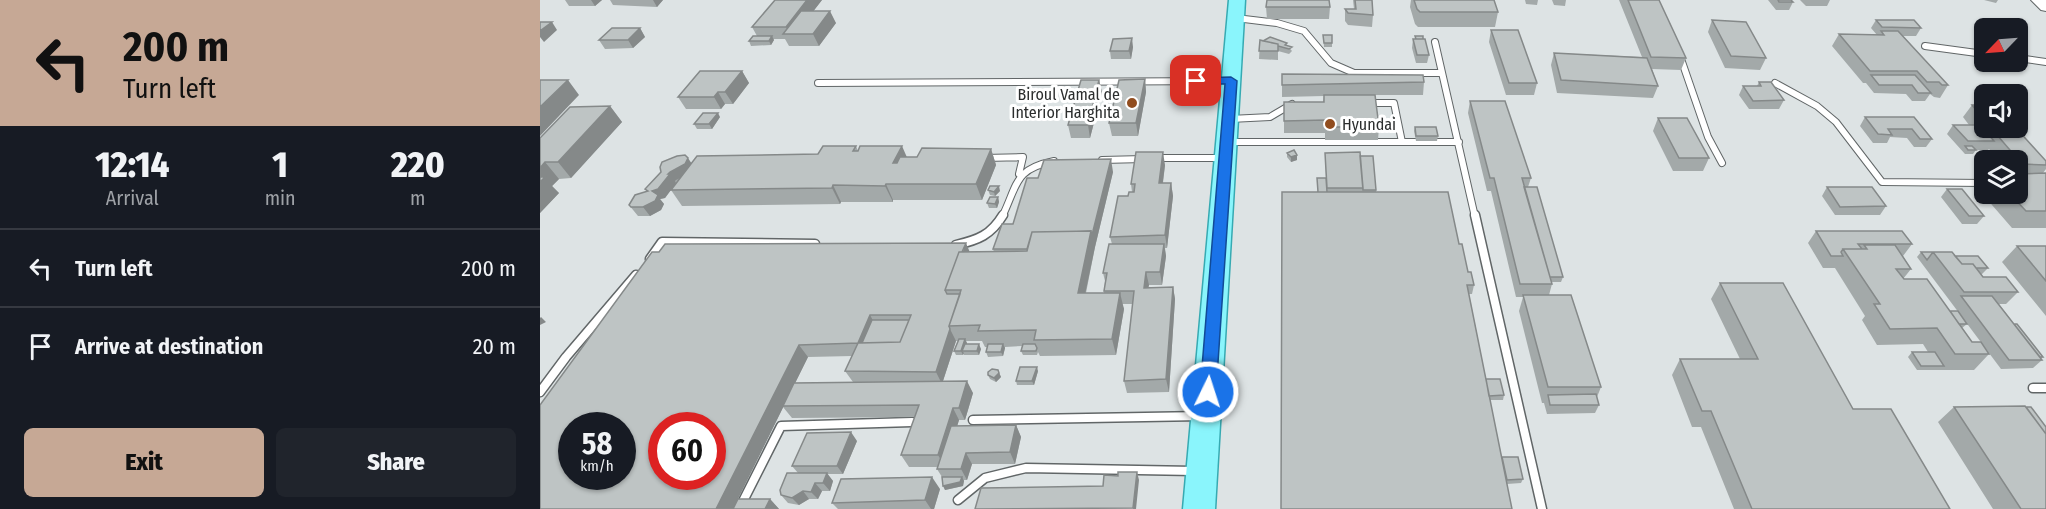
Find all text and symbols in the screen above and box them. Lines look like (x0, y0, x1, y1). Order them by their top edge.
north arrow (1974, 18, 2028, 72)
map controls (1974, 18, 2028, 204)
text: 200 m (123, 22, 229, 72)
icon: left (24, 24, 102, 102)
pin (1170, 55, 1221, 106)
icon: arrive (1179, 64, 1212, 97)
text: Turn left (123, 73, 216, 105)
button: sound (1974, 84, 2028, 138)
place label: Biroul Vamal de Interior Harghita (1011, 85, 1120, 122)
marker: Biroul Vamal de Interior Harghita (1125, 96, 1139, 110)
place label: Hyundai (1342, 115, 1396, 134)
marker: Hyundai (1323, 117, 1337, 131)
text: 12:14 (95, 143, 169, 187)
text: 1 (272, 143, 288, 187)
text: 220 (391, 143, 445, 187)
button: layers (1974, 150, 2028, 204)
text: Arrival (106, 186, 159, 210)
text: min (265, 186, 296, 210)
text: m (410, 186, 425, 210)
icon: left (24, 252, 57, 285)
text: Turn left (75, 255, 153, 282)
text: 200 m (461, 255, 516, 282)
icon: arrive (24, 330, 57, 363)
text: Arrive at destination (75, 333, 263, 360)
text: 20 m (473, 333, 516, 360)
position arrow (1176, 360, 1240, 424)
speed limit sign: 60 (648, 412, 726, 490)
text: 58 (582, 426, 612, 462)
button: Exit (24, 428, 264, 497)
button: Share (276, 428, 516, 497)
text: km/h (580, 457, 614, 475)

